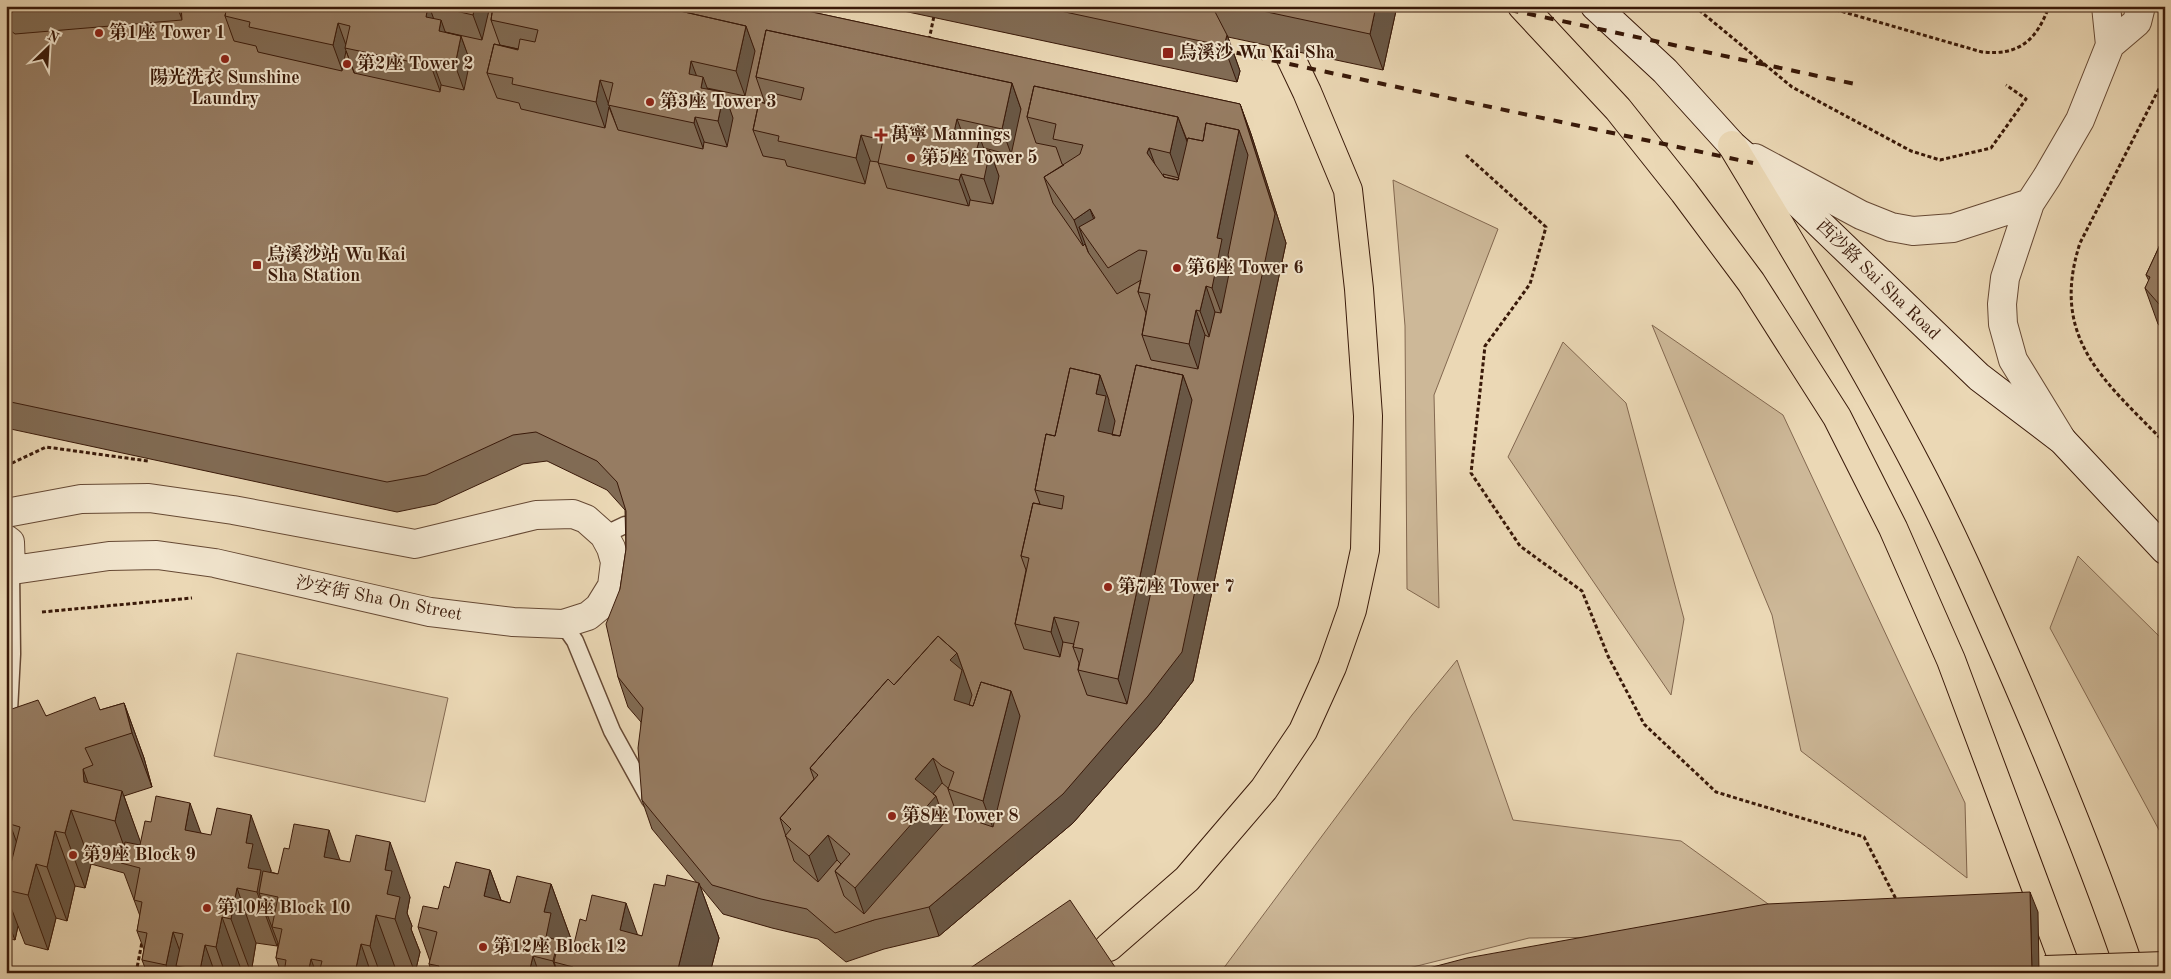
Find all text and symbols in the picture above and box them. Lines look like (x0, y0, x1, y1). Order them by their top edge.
north arrow (22, 22, 72, 72)
place label: 第1座 Tower 1 (109, 22, 226, 42)
marker: 第1座 Tower 1 (93, 27, 105, 39)
text: N (45, 29, 61, 46)
place label: 烏溪沙 Wu Kai Sha (1179, 42, 1335, 62)
marker: 烏溪沙 Wu Kai Sha (1161, 46, 1175, 60)
marker: 陽光洗衣 Sunshine Laundry (219, 53, 231, 65)
place label: 第2座 Tower 2 (357, 53, 474, 73)
marker: 第2座 Tower 2 (341, 58, 353, 70)
place label: 陽光洗衣 Sunshine Laundry (150, 67, 300, 108)
place label: 第3座 Tower 3 (660, 91, 777, 111)
marker: 第3座 Tower 3 (644, 96, 656, 108)
place label: 萬寧 Mannings (891, 124, 1011, 144)
marker: 萬寧 Mannings (875, 129, 887, 141)
place label: 第5座 Tower 5 (921, 147, 1038, 167)
marker: 第5座 Tower 5 (905, 152, 917, 164)
street label: 西沙路 Sai Sha Road (1813, 215, 1945, 343)
place label: 烏溪沙站 Wu Kai Sha Station (267, 244, 405, 285)
place label: 第6座 Tower 6 (1187, 257, 1304, 277)
marker: 烏溪沙站 Wu Kai Sha Station (251, 259, 263, 271)
marker: 第6座 Tower 6 (1171, 262, 1183, 274)
street label: 沙安街 Sha On Street (294, 572, 464, 624)
place label: 第7座 Tower 7 (1118, 576, 1235, 596)
marker: 第7座 Tower 7 (1102, 581, 1114, 593)
place label: 第8座 Tower 8 (902, 805, 1019, 825)
marker: 第8座 Tower 8 (886, 810, 898, 822)
place label: 第9座 Block 9 (83, 844, 196, 864)
marker: 第9座 Block 9 (67, 849, 79, 861)
place label: 第10座 Block 10 (217, 897, 351, 917)
marker: 第10座 Block 10 (201, 902, 213, 914)
place label: 第12座 Block 12 (493, 936, 627, 956)
marker: 第12座 Block 12 (477, 941, 489, 953)

